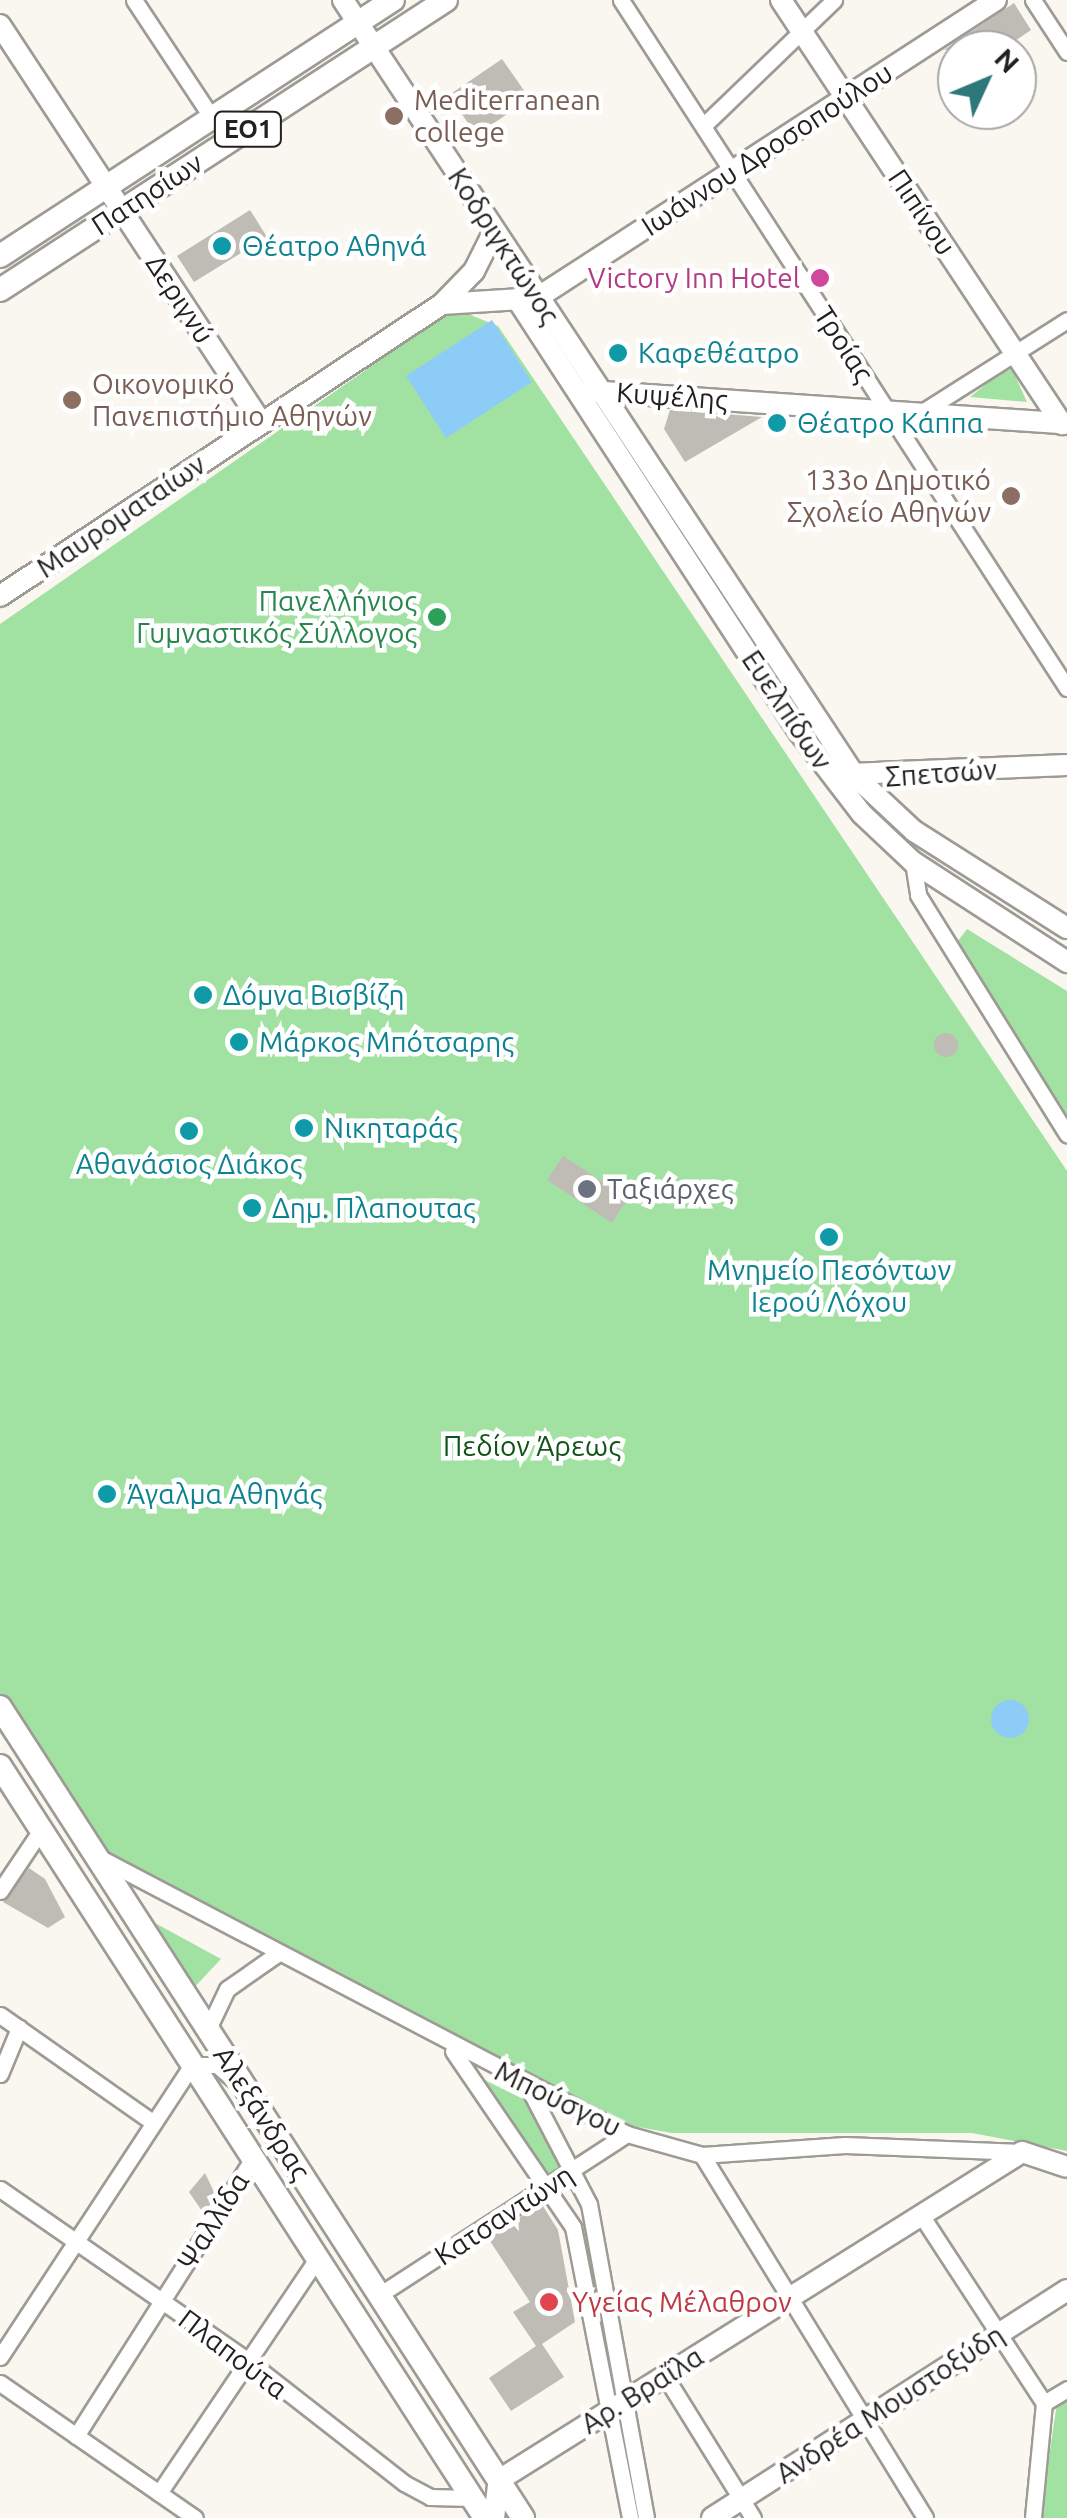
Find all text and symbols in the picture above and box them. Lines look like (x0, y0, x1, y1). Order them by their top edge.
north arrow (937, 30, 1037, 130)
text: N (989, 42, 1026, 78)
street label: Ιωάννου Δροσοπούλου (635, 55, 899, 243)
place label: Mediterranean college (414, 83, 601, 149)
marker: Mediterranean college (383, 105, 405, 127)
road number: ΕΟ1 (213, 109, 283, 149)
street label: Πατησίων (85, 146, 209, 242)
street label: Κοδριγκτώνος (441, 162, 567, 330)
street label: Πιπίνου (881, 163, 963, 261)
place label: Θέατρο Αθηνά (242, 229, 427, 263)
marker: Θέατρο Αθηνά (211, 235, 233, 257)
street label: Δεριγνύ (139, 248, 221, 350)
place label: Victory Inn Hotel (588, 261, 800, 295)
marker: Victory Inn Hotel (809, 267, 831, 289)
street label: Τροίας (807, 300, 881, 388)
place label: Καφεθέατρο (638, 336, 799, 370)
marker: Καφεθέατρο (607, 342, 629, 364)
place label: Οικονομικό Πανεπιστήμιο Αθηνών (92, 367, 372, 433)
street label: Κυψέλης (615, 375, 729, 417)
marker: Οικονομικό Πανεπιστήμιο Αθηνών (61, 389, 83, 411)
place label: Θέατρο Κάππα (797, 406, 983, 440)
marker: Θέατρο Κάππα (766, 412, 788, 434)
street label: Μαυροματαίων (30, 447, 212, 585)
place label: 133ο Δημοτικό Σχολείο Αθηνών (787, 463, 991, 529)
marker: 133ο Δημοτικό Σχολείο Αθηνών (1000, 485, 1022, 507)
place label: Πανελλήνιος Γυμναστικός Σύλλογος (136, 584, 417, 650)
marker: Πανελλήνιος Γυμναστικός Σύλλογος (426, 606, 448, 628)
street label: Ευελπίδων (735, 644, 839, 776)
street label: Σπετσών (884, 752, 998, 794)
place label: Δόμνα Βισβίζη (223, 978, 405, 1012)
marker: Δόμνα Βισβίζη (192, 984, 214, 1006)
place label: Μάρκος Μπότσαρης (259, 1025, 514, 1059)
marker: Μάρκος Μπότσαρης (228, 1031, 250, 1053)
place label: Νικηταράς (324, 1111, 458, 1145)
marker: Νικηταράς (293, 1117, 315, 1139)
marker: Αθανάσιος Διάκος (178, 1120, 200, 1142)
place label: Αθανάσιος Διάκος (76, 1147, 302, 1181)
place label: Ταξιάρχες (607, 1172, 733, 1206)
marker: Ταξιάρχες (576, 1178, 598, 1200)
place label: Δημ. Πλαπουτας (272, 1191, 475, 1225)
marker: Δημ. Πλαπουτας (241, 1197, 263, 1219)
marker: Μνημείο Πεσόντων Ιερού Λόχου (818, 1226, 840, 1248)
place label: Μνημείο Πεσόντων Ιερού Λόχου (707, 1253, 951, 1319)
park label: Πεδίον Άρεως (443, 1429, 621, 1463)
place label: Άγαλμα Αθηνάς (127, 1477, 322, 1511)
marker: Άγαλμα Αθηνάς (96, 1483, 118, 1505)
street label: Αλεξάνδρας (206, 2040, 318, 2186)
street label: Μπούσγου (489, 2054, 627, 2144)
street label: Κατσαντώνη (428, 2158, 580, 2272)
street label: Ψαλλίδα (170, 2166, 256, 2276)
place label: Υγείας Μέλαθρον (572, 2285, 792, 2319)
marker: Υγείας Μέλαθρον (536, 2289, 562, 2315)
street label: Πλαπούτα (172, 2302, 294, 2406)
street label: Ανδρέα Μουστοξύδη (769, 2318, 1011, 2490)
street label: Αρ. Βραΐλα (575, 2339, 709, 2441)

